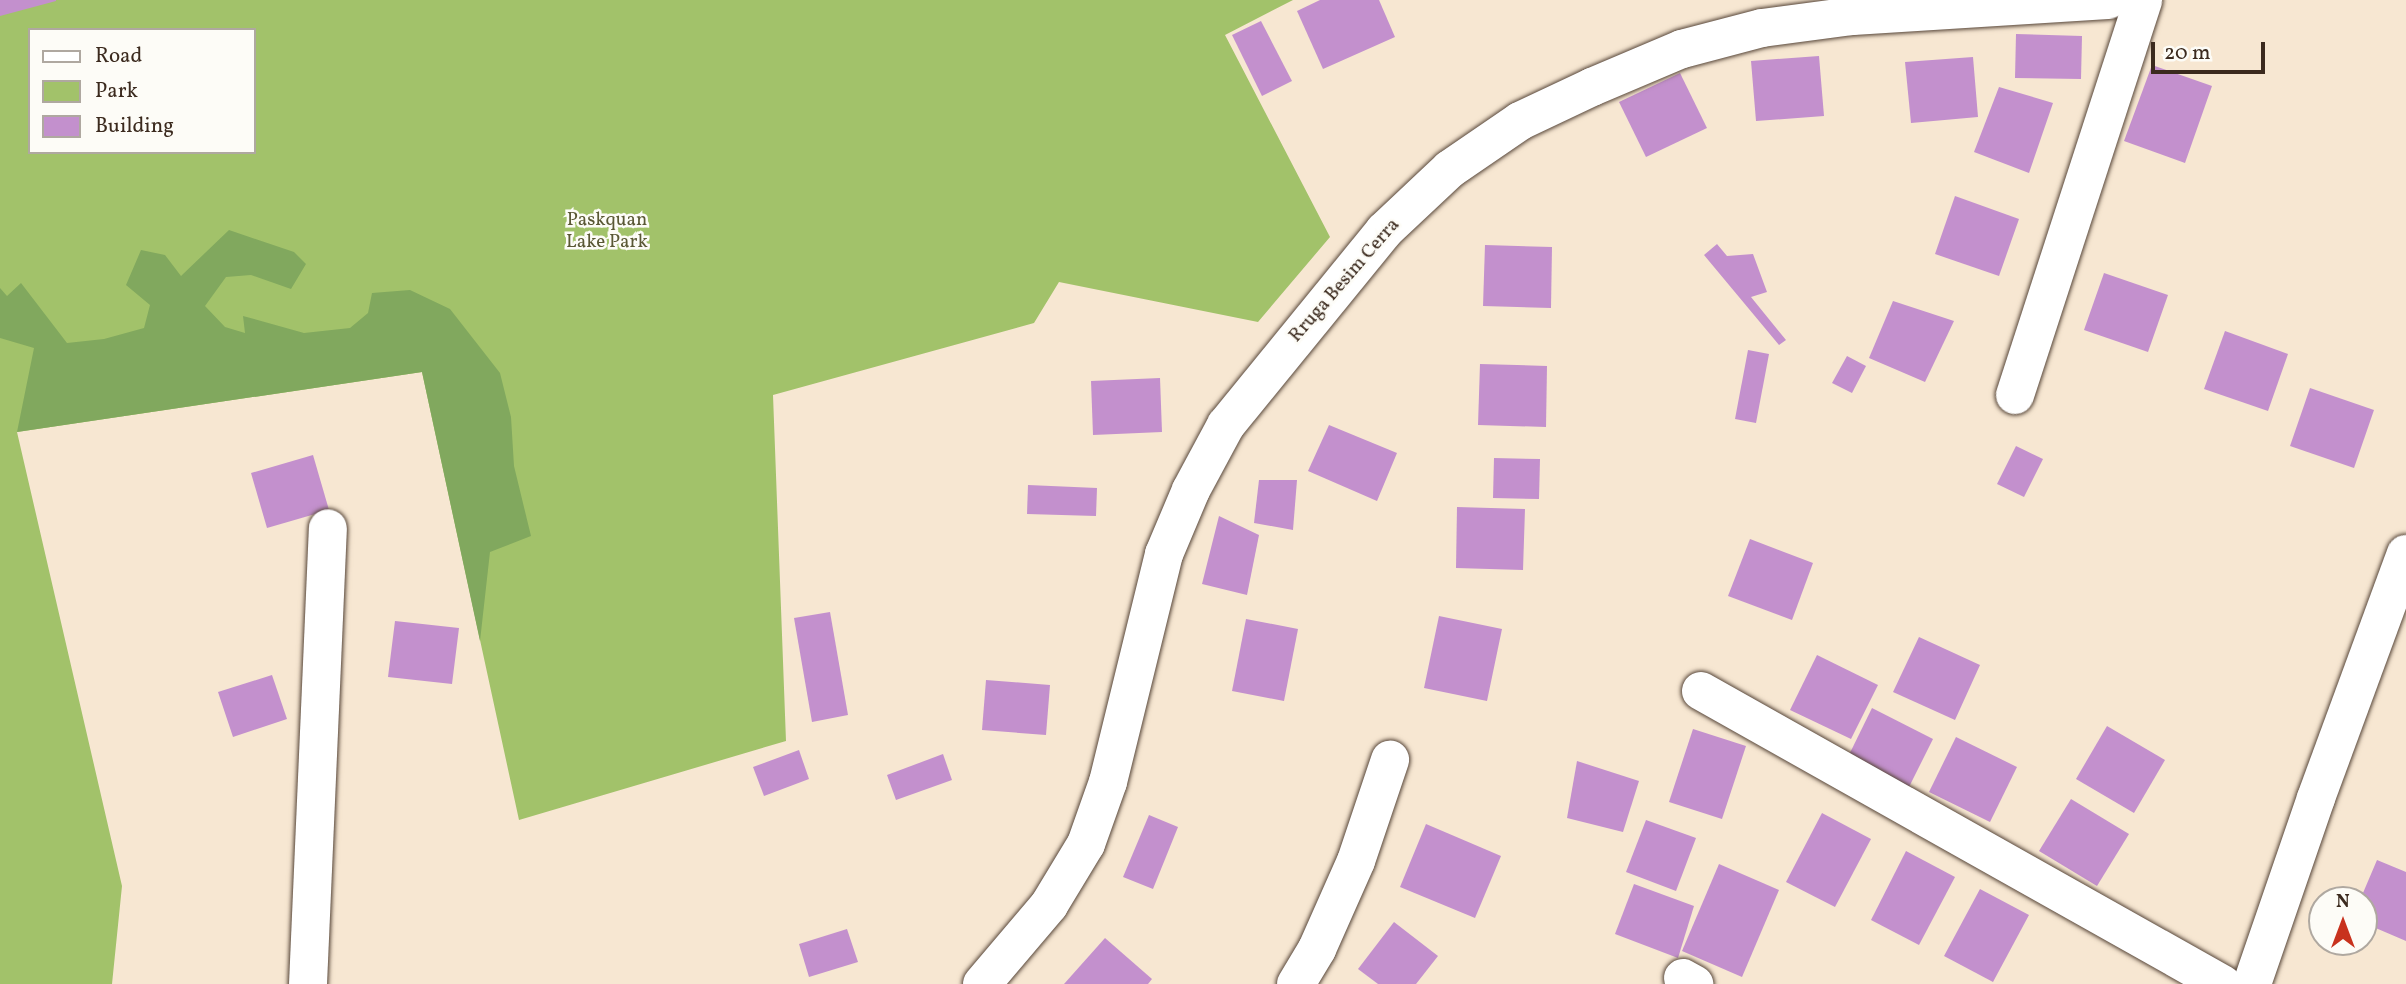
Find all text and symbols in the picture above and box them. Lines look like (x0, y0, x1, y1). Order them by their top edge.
legend (28, 28, 256, 154)
scale bar (2154, 28, 2268, 72)
text: 20 m (2164, 39, 2210, 68)
text: Road (95, 42, 142, 71)
text: Park (95, 77, 138, 106)
text: Building (95, 112, 174, 141)
park label: Paskquan Lake Park (566, 210, 648, 254)
street label: Rruga Besim Cerra (1285, 214, 1405, 348)
north arrow (2308, 886, 2378, 956)
text: N (2336, 889, 2350, 915)

